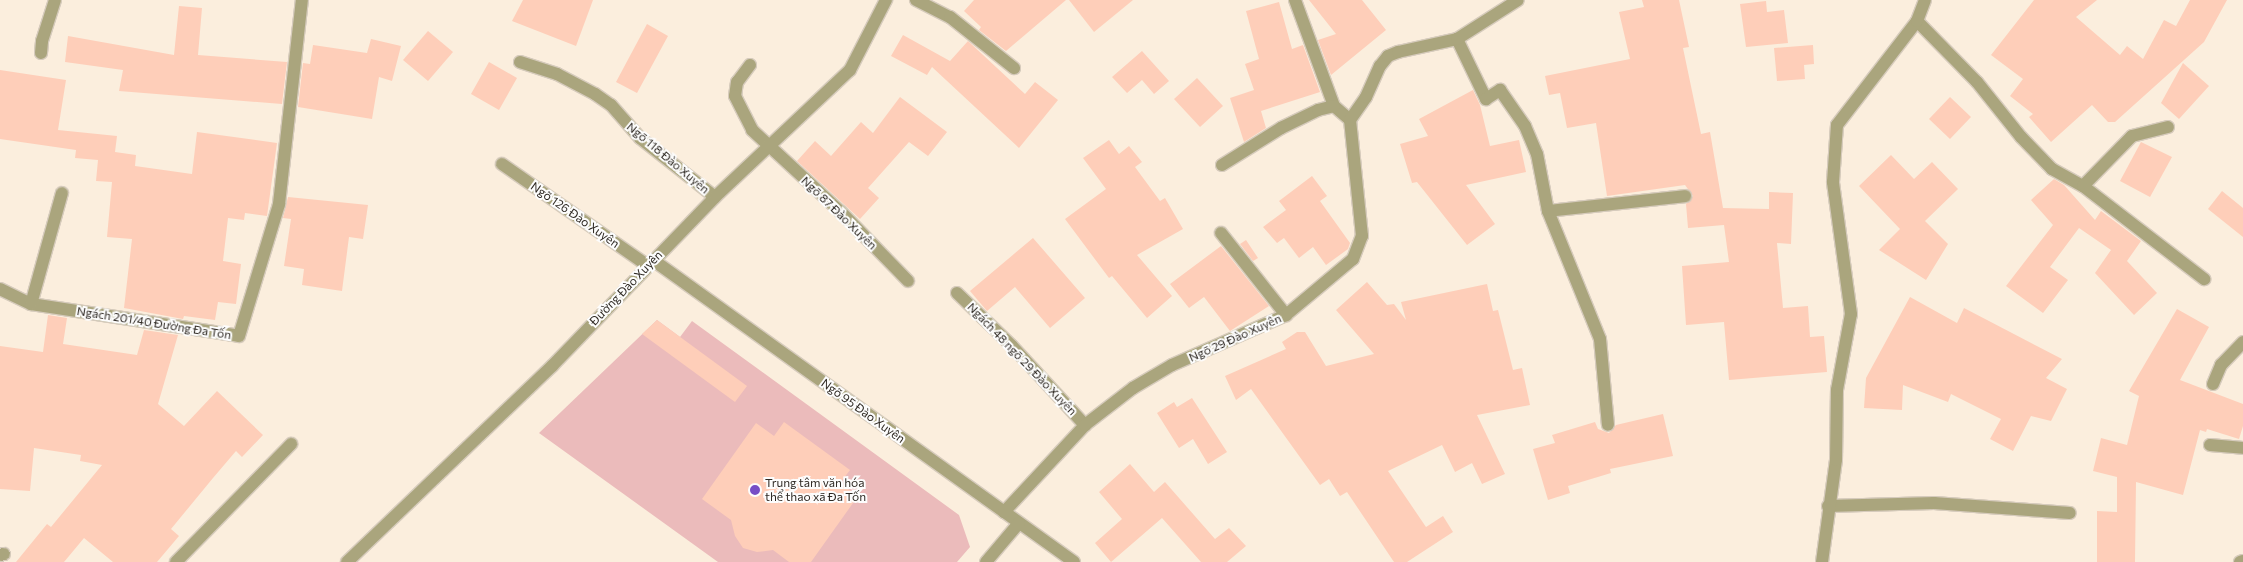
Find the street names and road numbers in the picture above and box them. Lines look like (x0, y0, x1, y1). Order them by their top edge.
street label: Ngõ 118 Đào Xuyên (624, 119, 712, 197)
street label: Ngõ 87 Đào Xuyên (798, 173, 880, 253)
street label: Ngõ 126 Đào Xuyên (528, 179, 622, 251)
street label: Đường Đào Xuyên (587, 248, 665, 328)
street label: Ngách 48 ngõ 29 Đào Xuyên (964, 300, 1080, 418)
street label: Ngách 201/40 Đường Đa Tốn (76, 304, 232, 342)
street label: Ngõ 29 Đào Xuyên (1187, 311, 1283, 365)
street label: Ngõ 95 Đào Xuyên (818, 376, 908, 446)

